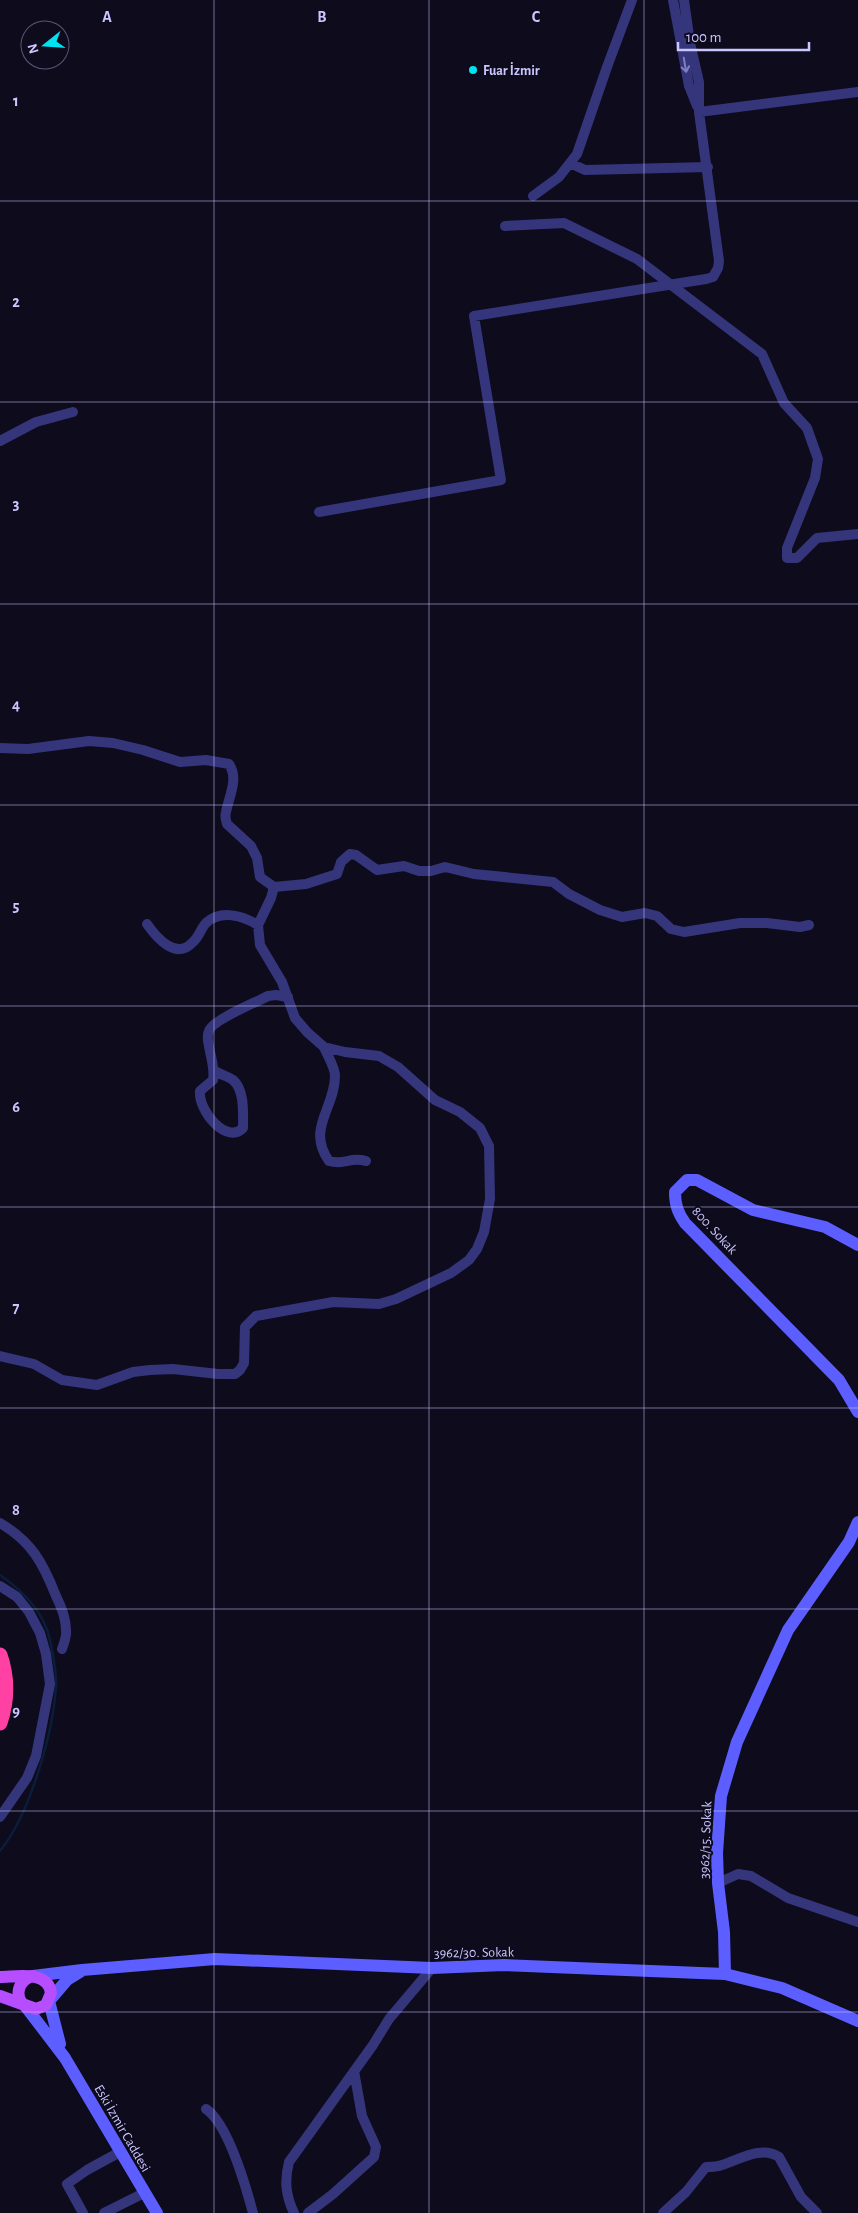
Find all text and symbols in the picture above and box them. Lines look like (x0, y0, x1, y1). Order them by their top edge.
text: A (102, 9, 112, 25)
text: B (317, 9, 327, 25)
text: C (532, 9, 541, 25)
north arrow (20, 20, 70, 70)
scale bar (678, 20, 809, 52)
text: 100 m (686, 30, 721, 45)
text: N (25, 42, 42, 55)
one-way arrow (681, 57, 691, 73)
place label: Fuar İzmir (483, 62, 540, 78)
marker: Fuar İzmir (467, 64, 479, 76)
text: 1 (13, 93, 19, 109)
text: 2 (12, 294, 20, 310)
text: 3 (13, 496, 20, 512)
text: 4 (12, 697, 20, 713)
text: 5 (13, 898, 20, 914)
text: 6 (12, 1099, 20, 1115)
street label: 800. Sokak (689, 1204, 740, 1258)
text: 7 (13, 1300, 20, 1316)
text: 8 (12, 1502, 20, 1518)
text: 9 (12, 1703, 20, 1719)
street label: 3962/15. Sokak (698, 1800, 714, 1879)
street label: 3962/30. Sokak (434, 1945, 515, 1961)
street label: Eski İzmir Caddesi (92, 2081, 155, 2175)

